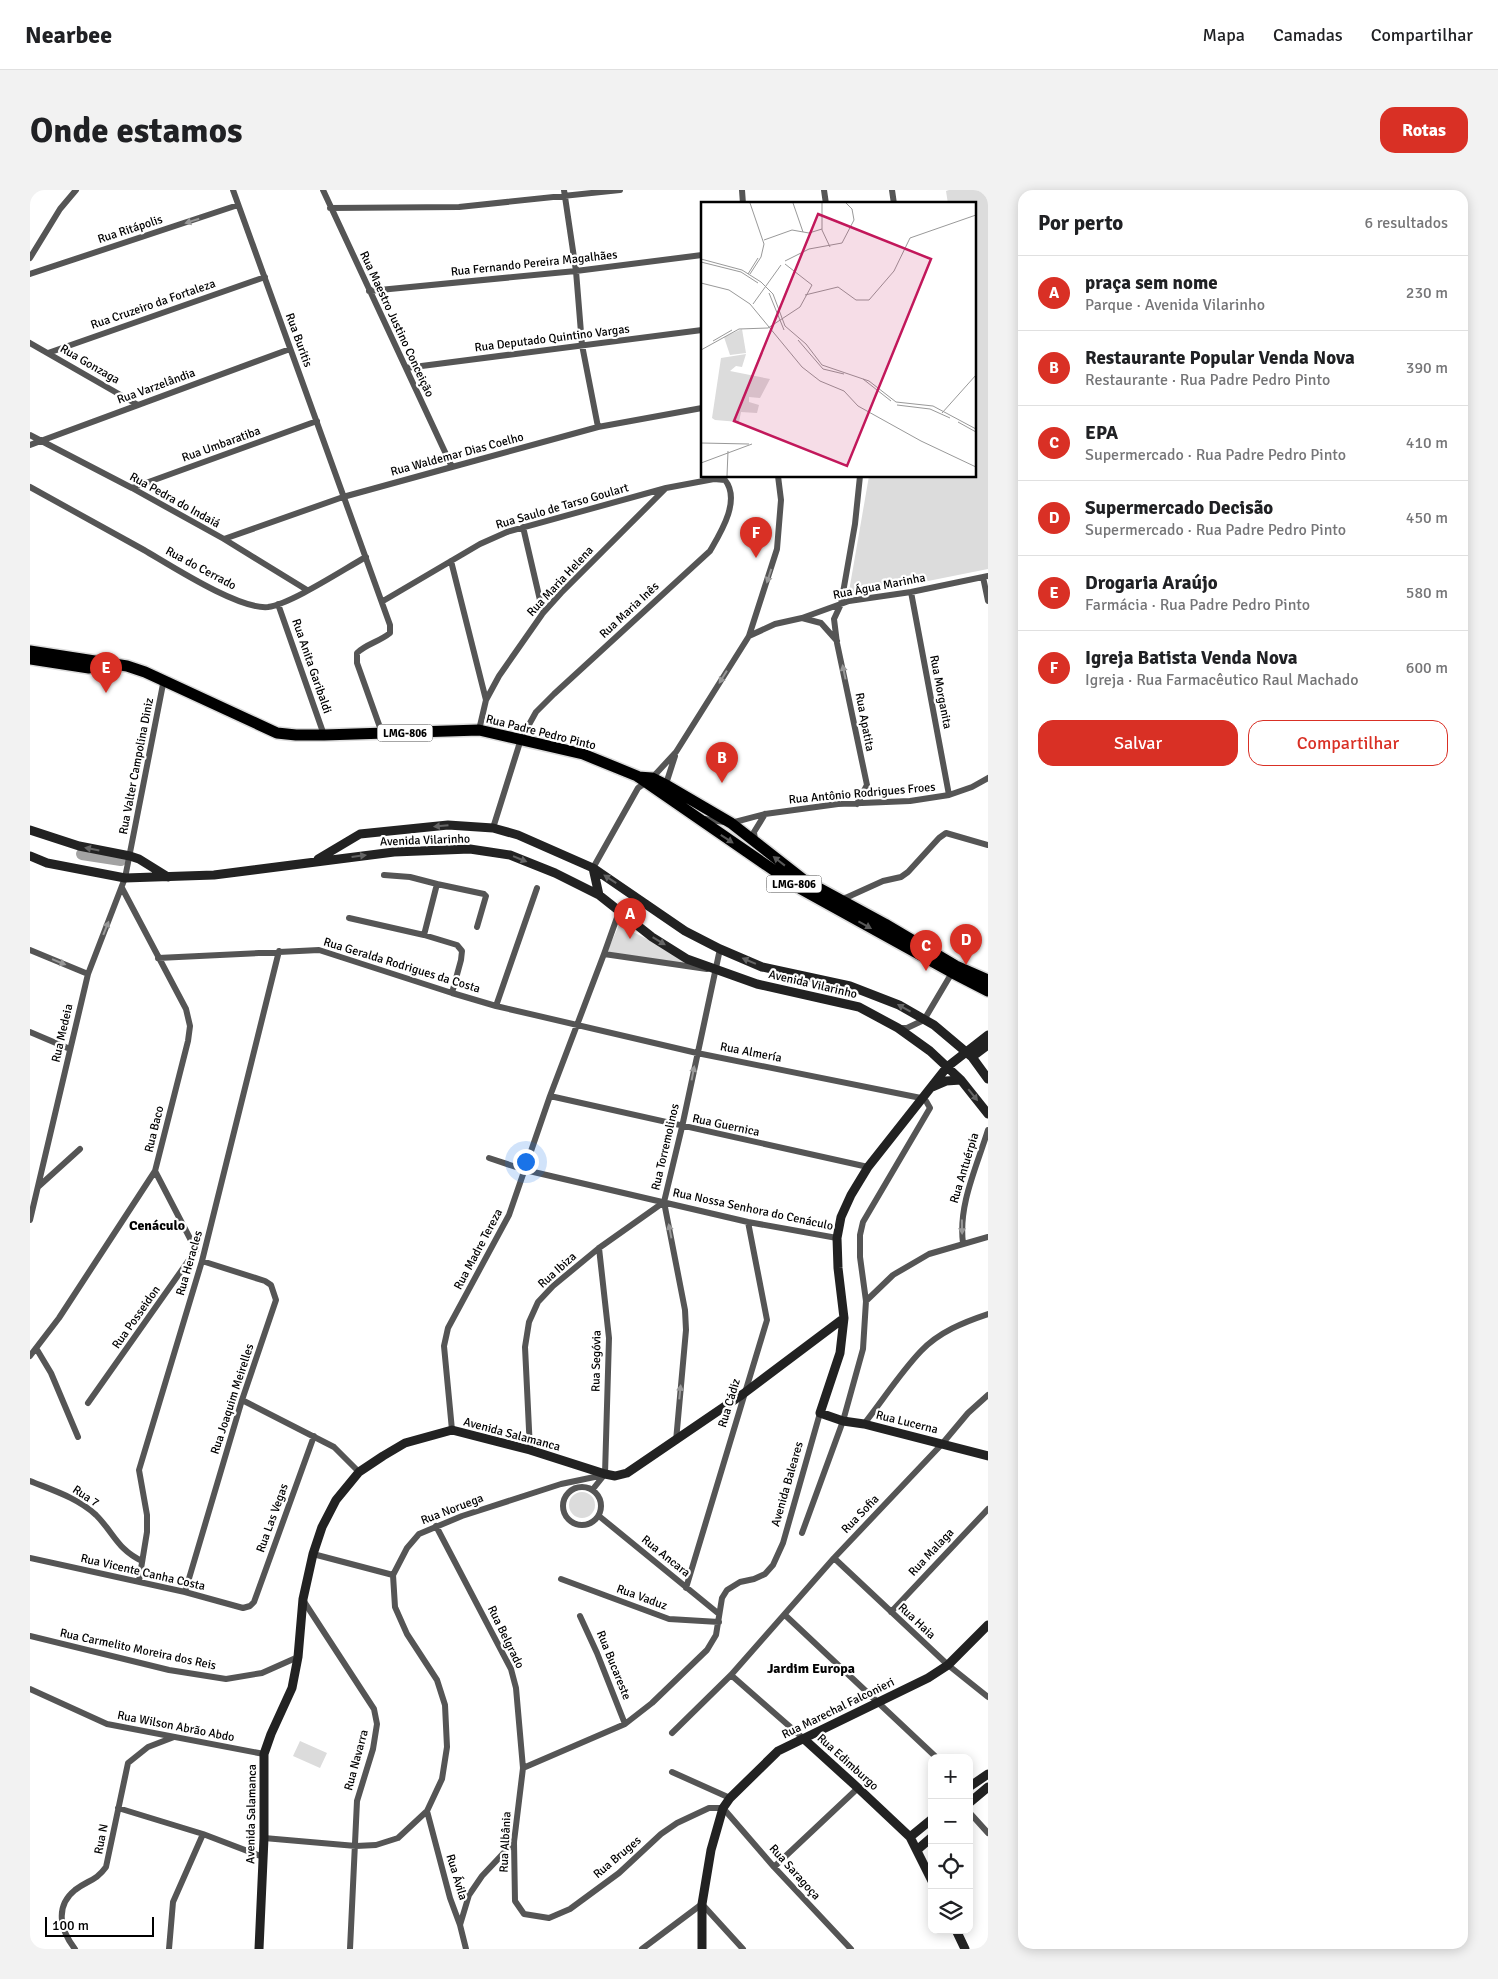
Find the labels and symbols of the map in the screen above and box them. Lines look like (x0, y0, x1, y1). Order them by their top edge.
inset map (701, 202, 976, 478)
street label: Rua Ritápolis (96, 212, 165, 247)
one-way arrow (184, 217, 199, 225)
street label: Rua Fernando Pereira Magalhães (450, 247, 618, 280)
street label: Rua Maestro Justino Conceição (356, 249, 437, 400)
street label: Rua Cruzeiro da Fortaleza (89, 276, 218, 333)
street label: Rua Buritis (282, 311, 315, 369)
street label: Rua Deputado Quintino Vargas (474, 322, 630, 355)
street label: Rua Gonzaga (57, 341, 122, 388)
street label: Rua Varzelândia (115, 365, 197, 408)
street label: Rua Umbaratiba (180, 423, 262, 466)
street label: Rua Waldemar Dias Coelho (389, 429, 525, 479)
street label: Rua Pedra do Indaiá (127, 469, 223, 532)
street label: Rua Saulo de Tarso Goulart (494, 480, 630, 533)
pin: F (740, 517, 772, 558)
street label: Rua Maria Helena (524, 543, 597, 620)
street label: Rua do Cerrado (163, 544, 239, 593)
one-way arrow (764, 568, 772, 583)
street label: Rua Água Marinha (832, 570, 927, 603)
street label: Rua Maria Inês (596, 579, 662, 642)
street label: Rua Anita Garibaldi (288, 617, 335, 716)
pin: E (90, 652, 122, 693)
street label: Rua Morganita (926, 654, 955, 730)
one-way arrow (840, 665, 848, 680)
one-way arrow (718, 670, 727, 683)
street label: Rua Apatita (851, 691, 878, 753)
street label: Rua Valter Campolina Diniz (116, 697, 157, 836)
street label: Rua Padre Pedro Pinto (484, 712, 597, 753)
road number: LMG-806 (378, 724, 432, 742)
pin: B (706, 742, 738, 783)
street label: Rua Antônio Rodrigues Froes (788, 780, 936, 807)
one-way arrow (433, 822, 449, 830)
street label: Avenida Vilarinho (380, 831, 470, 850)
one-way arrow (721, 834, 734, 844)
one-way arrow (84, 844, 100, 852)
one-way arrow (352, 852, 368, 860)
one-way arrow (773, 855, 786, 866)
one-way arrow (513, 856, 528, 863)
one-way arrow (603, 874, 617, 884)
road number: LMG-806 (766, 876, 822, 892)
pin: A (614, 898, 646, 939)
one-way arrow (102, 920, 110, 935)
one-way arrow (859, 920, 872, 929)
pin: D (950, 924, 982, 965)
pin: C (910, 930, 942, 971)
street label: Rua Geralda Rodrigues da Costa (322, 934, 482, 997)
one-way arrow (653, 937, 666, 946)
one-way arrow (742, 957, 756, 965)
one-way arrow (52, 958, 67, 966)
street label: Avenida Vilarinho (767, 967, 859, 1002)
street label: Rua Medeia (48, 1002, 77, 1064)
one-way arrow (897, 1004, 911, 1013)
street label: Rua Almería (719, 1039, 783, 1066)
one-way arrow (689, 1065, 697, 1080)
one-way arrow (968, 1089, 979, 1102)
street label: Rua Torremolinos (648, 1102, 683, 1192)
street label: Rua Baco (141, 1104, 167, 1154)
street label: Rua Guernica (691, 1111, 761, 1140)
street label: Rua Antuérpia (947, 1131, 982, 1205)
your location (513, 1149, 539, 1175)
street label: Rua Nossa Senhora do Cenáculo (671, 1185, 835, 1234)
street label: Rua Madre Tereza (451, 1206, 506, 1292)
district label: Cenáculo (129, 1217, 185, 1234)
one-way arrow (958, 1219, 966, 1235)
one-way arrow (665, 1223, 673, 1239)
street label: Rua Heracles (173, 1229, 206, 1297)
street label: Rua Ibiza (535, 1249, 580, 1292)
street label: Rua Posseidon (109, 1283, 164, 1352)
street label: Rua Segóvia (588, 1330, 605, 1392)
street label: Rua Joaquim Meirelles (208, 1342, 257, 1456)
street label: Rua Cádiz (715, 1377, 744, 1429)
one-way arrow (677, 1384, 685, 1400)
street label: Rua Lucerna (874, 1408, 939, 1437)
street label: Avenida Salamanca (462, 1414, 562, 1455)
street label: Avenida Baleares (768, 1440, 807, 1528)
street label: Rua 7 (70, 1482, 102, 1511)
street label: Rua Las Vegas (253, 1482, 292, 1555)
street label: Rua Noruega (419, 1491, 486, 1528)
street label: Rua Sofia (838, 1492, 882, 1537)
street label: Rua Malaga (905, 1525, 957, 1579)
street label: Rua Ancara (638, 1532, 693, 1581)
street label: Rua Vicente Canha Costa (79, 1551, 207, 1594)
street label: Rua Vaduz (614, 1581, 669, 1614)
street label: Rua Haia (895, 1600, 939, 1642)
street label: Rua Belgrado (484, 1603, 527, 1671)
street label: Rua Carmelito Moreira dos Reis (58, 1626, 218, 1673)
street label: Rua Bucareste (593, 1628, 634, 1702)
district label: Jardim Europa (767, 1660, 855, 1677)
street label: Rua Marechal Falconieri (779, 1675, 897, 1742)
street label: Rua Wilson Abrão Abdo (116, 1708, 236, 1745)
street label: Rua Navarra (341, 1728, 372, 1792)
street label: Rua Edimburgo (814, 1731, 882, 1794)
street label: Avenida Salamanca (243, 1764, 260, 1864)
street label: Rua Albânia (496, 1811, 515, 1873)
street label: Rua N (91, 1823, 112, 1855)
street label: Rua Bruges (590, 1833, 644, 1882)
street label: Rua Saragoça (766, 1841, 824, 1903)
street label: Rua Ávila (442, 1852, 471, 1902)
scale bar (45, 1914, 154, 1937)

